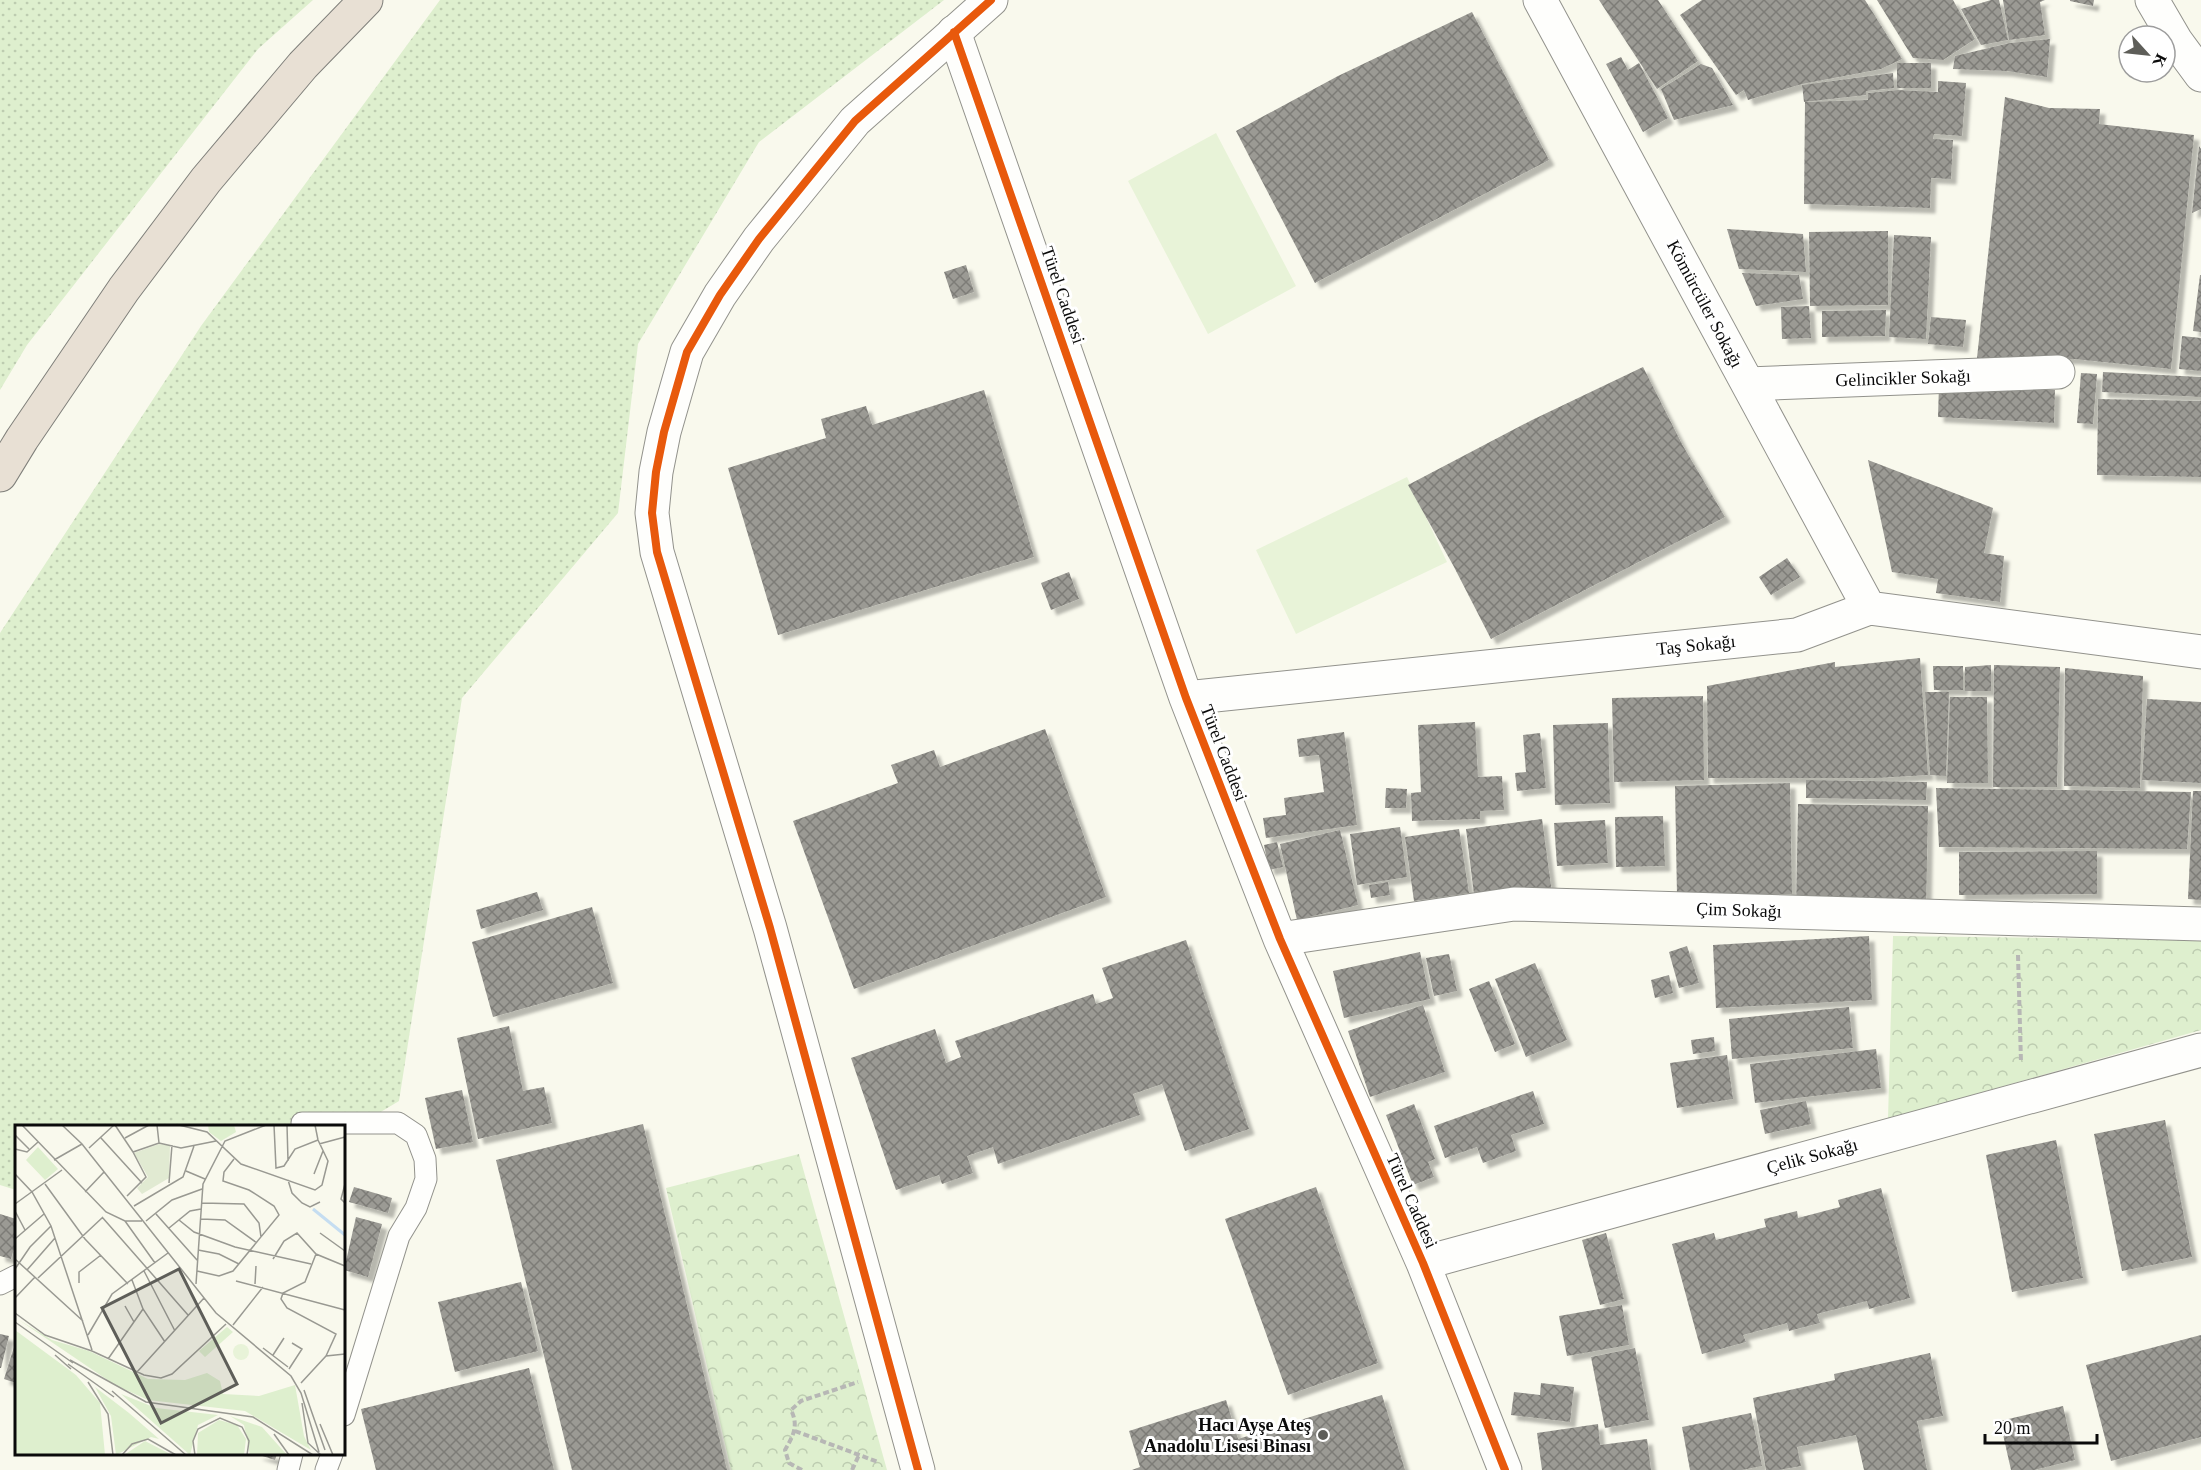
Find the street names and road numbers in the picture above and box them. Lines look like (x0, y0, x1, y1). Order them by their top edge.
street label: Kömürcüler Sokağı (1663, 237, 1747, 371)
street label: Türel Caddesi (1037, 244, 1089, 346)
street label: Gelincikler Sokağı (1835, 366, 1971, 390)
street label: Taş Sokağı (1656, 631, 1736, 659)
street label: Türel Caddesi (1196, 702, 1252, 804)
street label: Çim Sokağı (1696, 899, 1782, 921)
street label: Çelik Sokağı (1764, 1134, 1860, 1178)
street label: Türel Caddesi (1382, 1151, 1442, 1251)

